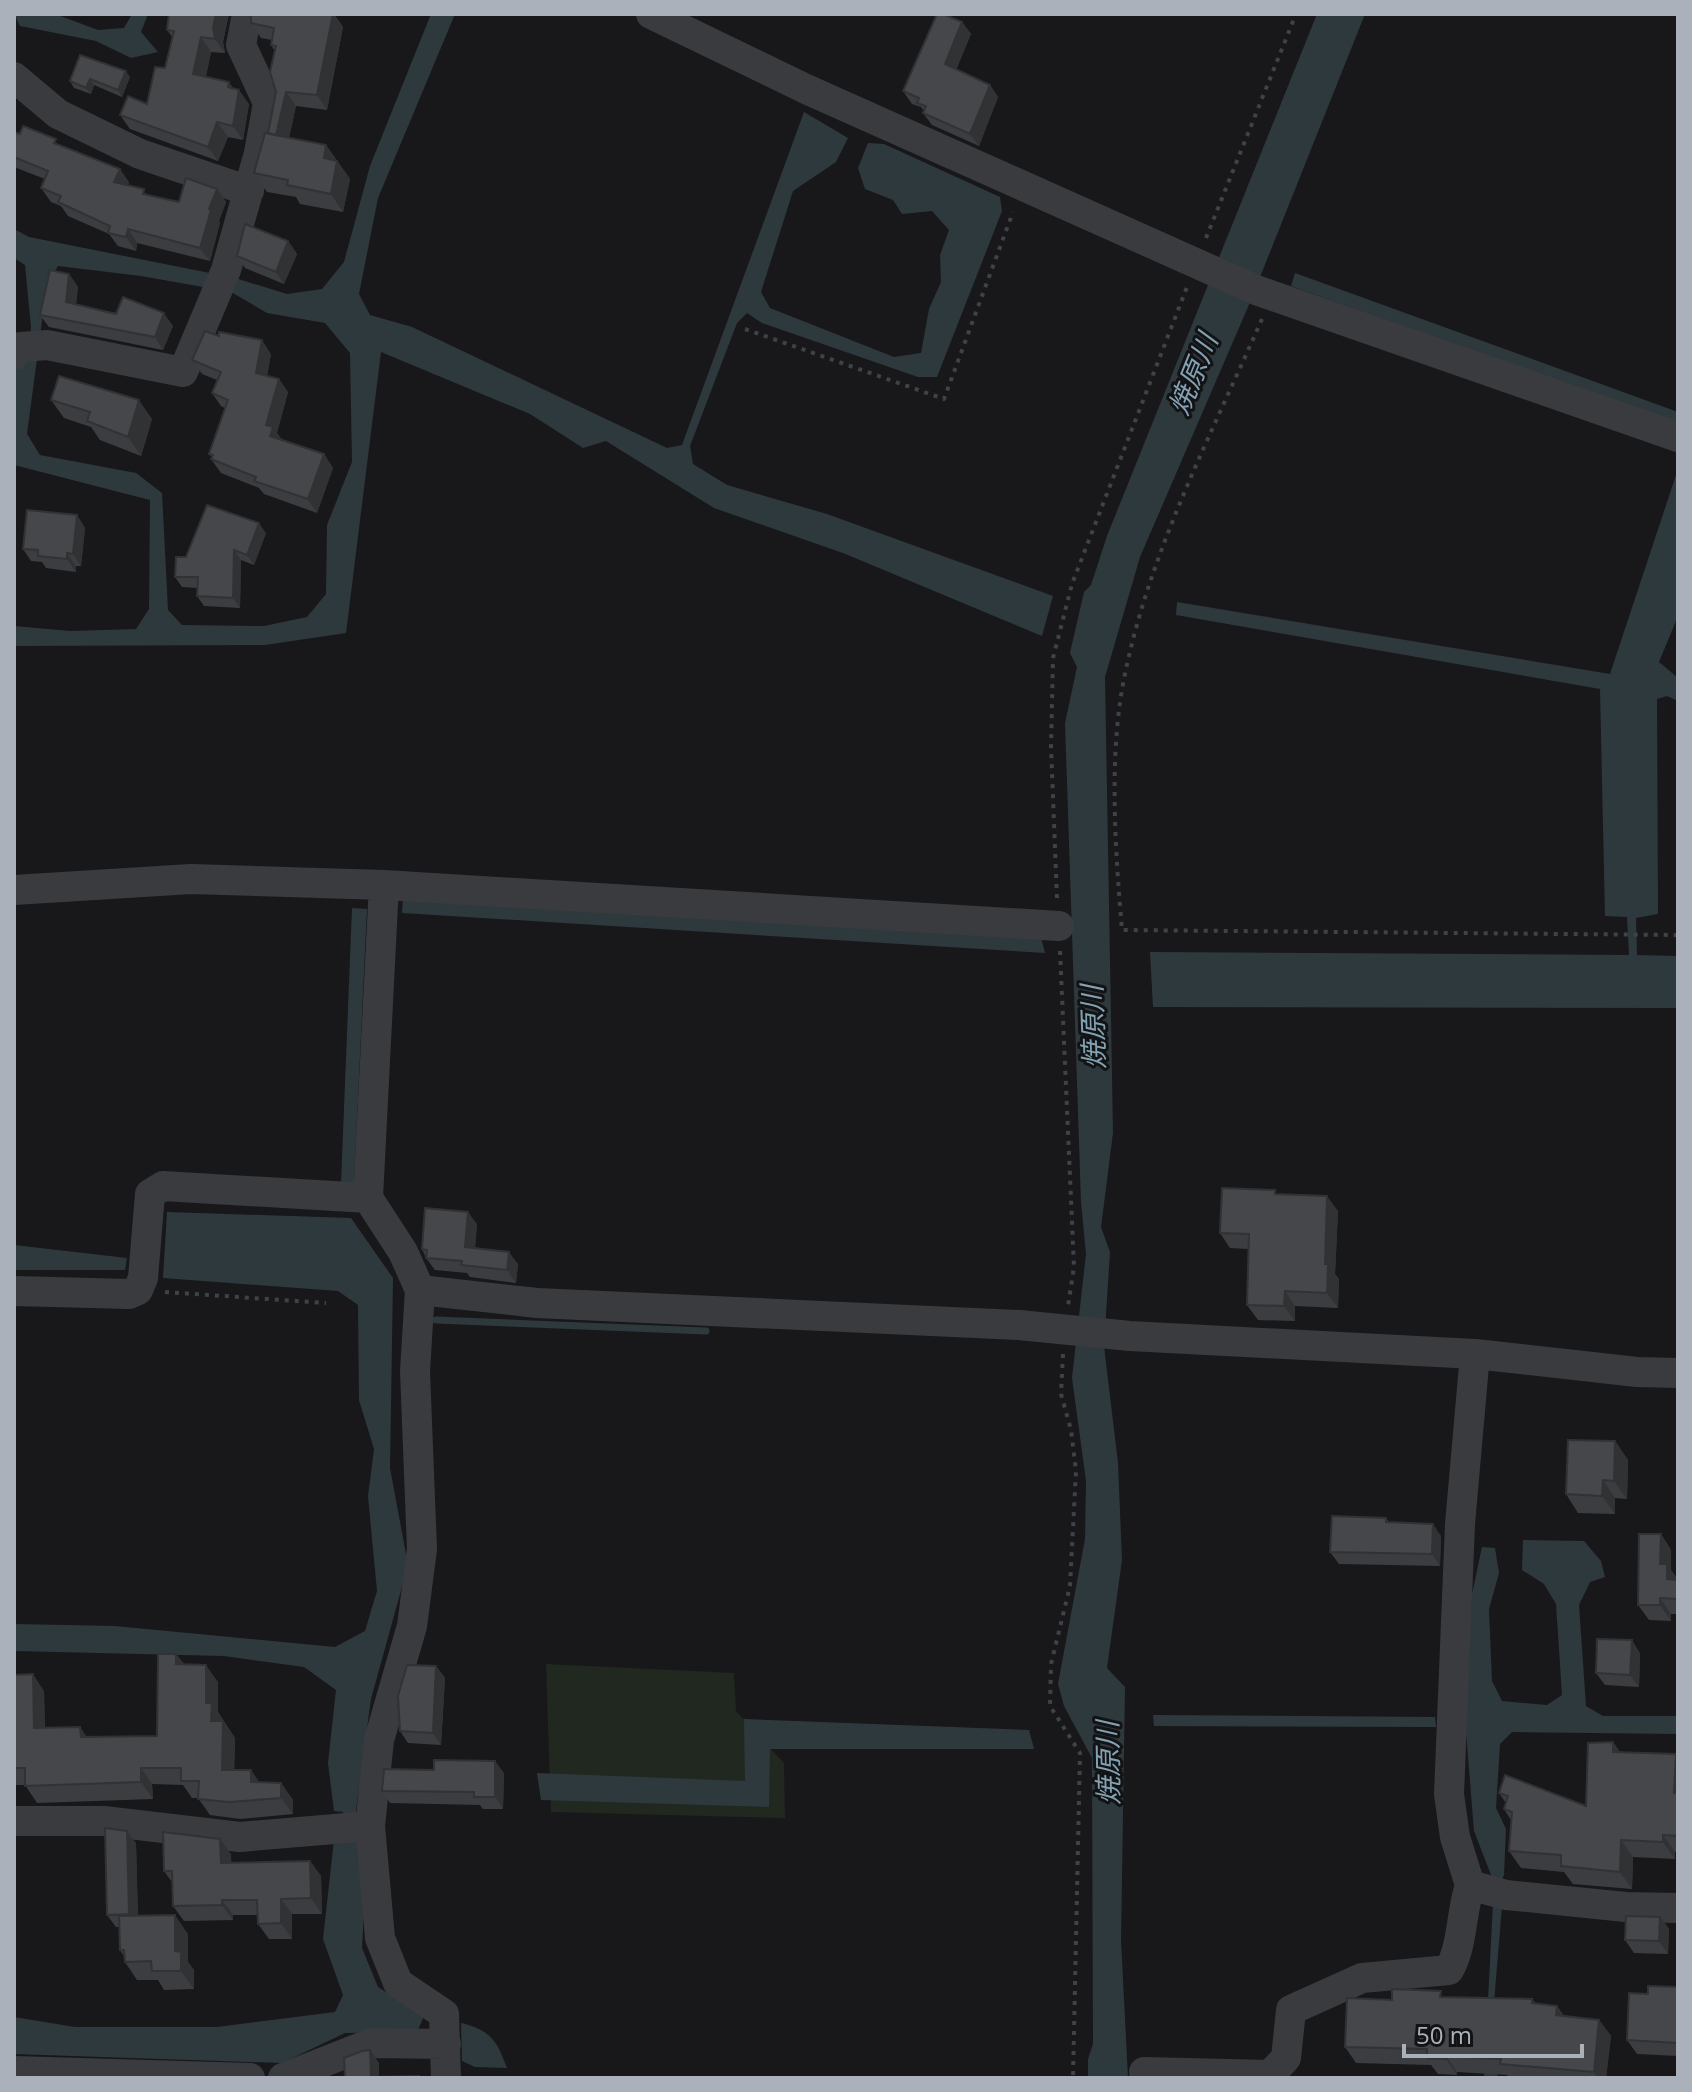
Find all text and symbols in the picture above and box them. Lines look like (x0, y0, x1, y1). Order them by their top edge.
water label: 焼原川 (1159, 325, 1227, 420)
water label: 焼原川 (1071, 981, 1112, 1070)
water label: 焼原川 (1087, 1718, 1127, 1805)
scale bar (1404, 2008, 1582, 2058)
text: 50 m (1416, 2018, 1472, 2051)

